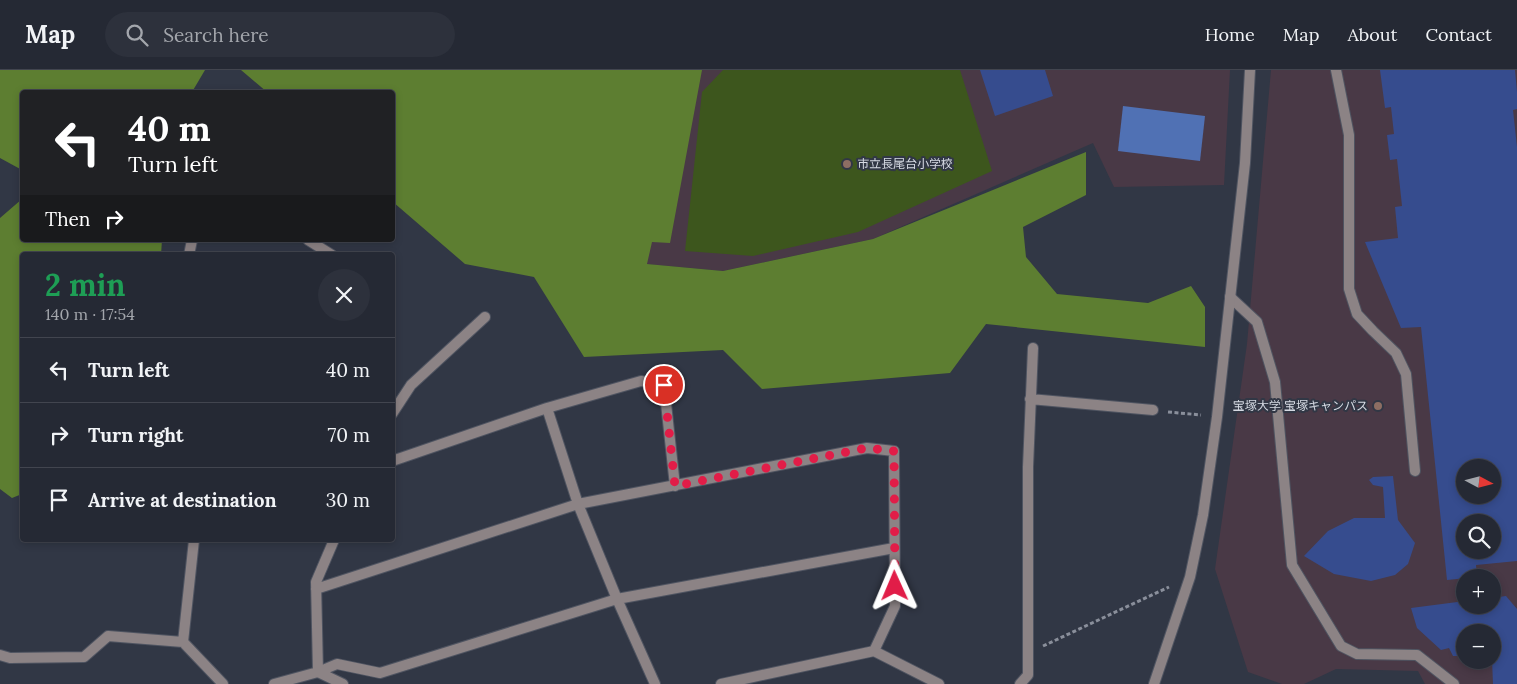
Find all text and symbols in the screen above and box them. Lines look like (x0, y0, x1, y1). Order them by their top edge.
search box (105, 12, 455, 57)
text: Map (25, 19, 75, 50)
icon: search (123, 21, 151, 49)
text: Search here (163, 23, 269, 47)
text: Home (1205, 23, 1255, 46)
text: Map (1283, 23, 1319, 46)
text: About (1347, 23, 1397, 46)
text: Contact (1425, 23, 1492, 46)
text: 40 m (128, 106, 211, 151)
icon: left (45, 110, 110, 175)
text: Turn left (128, 150, 218, 178)
place label: 市立長尾台小学校 (857, 156, 953, 171)
marker: 市立長尾台小学校 (841, 158, 853, 170)
icon: right (100, 205, 128, 233)
text: Then (45, 207, 90, 231)
text: 2 min (45, 266, 125, 304)
button: close (318, 269, 370, 321)
text: 140 m · 17:54 (45, 304, 135, 324)
icon: left (45, 356, 73, 384)
text: Turn left (88, 358, 169, 382)
text: 40 m (326, 358, 370, 382)
pin (643, 364, 685, 406)
icon: arrive (650, 371, 678, 399)
place label: 宝塚大学 宝塚キャンパス (1233, 398, 1368, 413)
marker: 宝塚大学 宝塚キャンパス (1372, 400, 1384, 412)
icon: right (45, 421, 73, 449)
text: Turn right (88, 423, 184, 447)
text: 70 m (327, 423, 370, 447)
north arrow (1456, 459, 1501, 504)
map controls (1456, 459, 1501, 669)
icon: arrive (45, 486, 73, 514)
text: Arrive at destination (88, 488, 277, 512)
text: 30 m (326, 488, 370, 512)
button: search (1456, 514, 1501, 559)
position arrow (868, 559, 920, 611)
button: + (1456, 569, 1501, 614)
button: − (1456, 624, 1501, 669)

